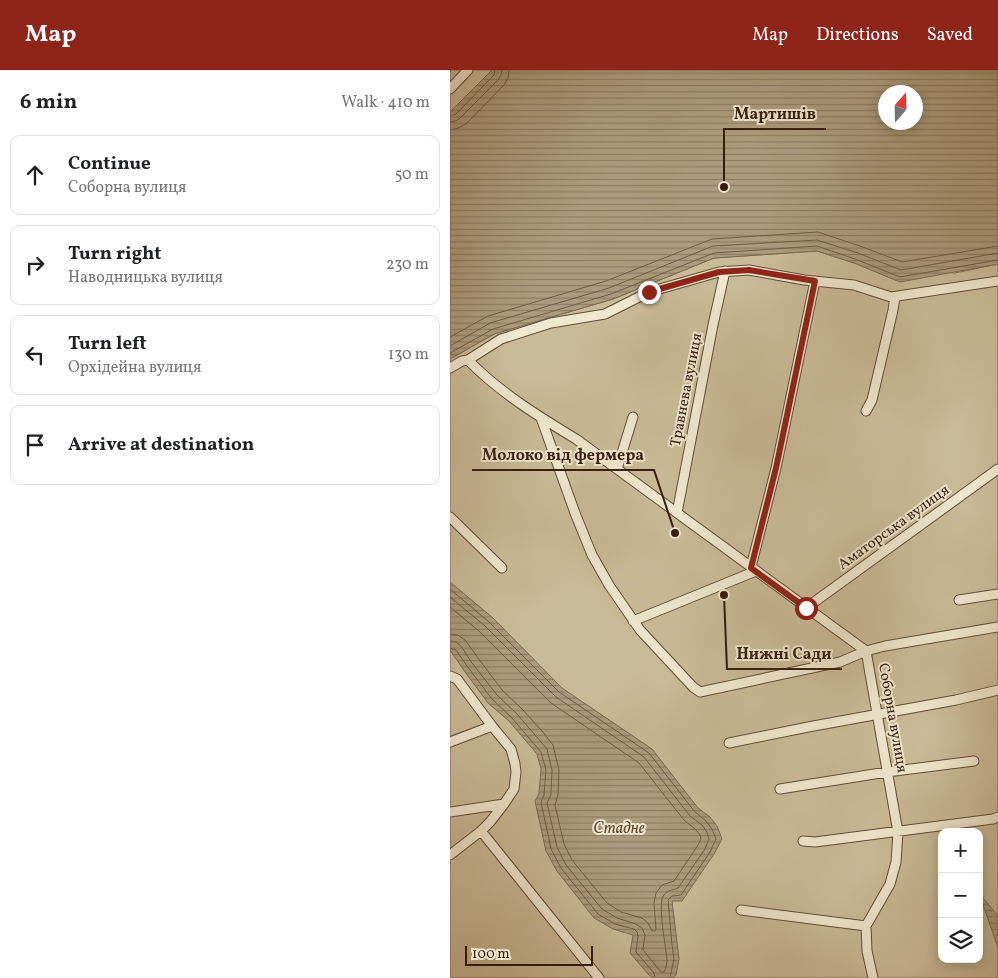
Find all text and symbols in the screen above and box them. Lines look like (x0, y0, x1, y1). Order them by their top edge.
text: Map (25, 18, 76, 52)
text: Map (752, 23, 788, 48)
text: Directions (816, 23, 899, 48)
text: Saved (927, 23, 973, 48)
north arrow (878, 85, 923, 130)
text: 6 min (20, 88, 77, 117)
text: Walk · 410 m (341, 92, 430, 114)
callout: Мартишів (724, 98, 826, 129)
text: Мартишів (734, 104, 816, 126)
text: Continue (68, 151, 151, 177)
icon: ahead (21, 161, 49, 189)
text: 50 m (395, 164, 429, 186)
text: Соборна вулиця (68, 177, 186, 199)
text: Turn right (68, 241, 161, 267)
icon: right (21, 251, 49, 279)
text: 230 m (386, 254, 429, 276)
text: Наводницька вулиця (68, 267, 223, 289)
route end (638, 281, 661, 304)
text: Turn left (68, 331, 147, 357)
street label: Травнева вулиця (666, 331, 708, 449)
icon: left (21, 341, 49, 369)
text: 130 m (388, 344, 429, 366)
text: Орхідейна вулиця (68, 357, 201, 379)
icon: arrive (21, 431, 49, 459)
text: Arrive at destination (68, 432, 254, 458)
callout: Молоко від фермера (472, 439, 654, 470)
text: Молоко від фермера (482, 445, 644, 467)
street label: Аматорська вулиця (834, 480, 954, 576)
route start (795, 597, 818, 620)
callout: Нижні Сади (727, 638, 842, 669)
text: Нижні Сади (736, 644, 832, 666)
street label: Соборна вулиця (872, 662, 912, 775)
water label: Стадне (593, 818, 645, 840)
map controls (938, 828, 983, 963)
button: + (938, 828, 983, 873)
button: − (938, 873, 983, 918)
button: layers (938, 918, 983, 963)
scale bar (465, 943, 592, 966)
text: 100 m (472, 945, 510, 964)

